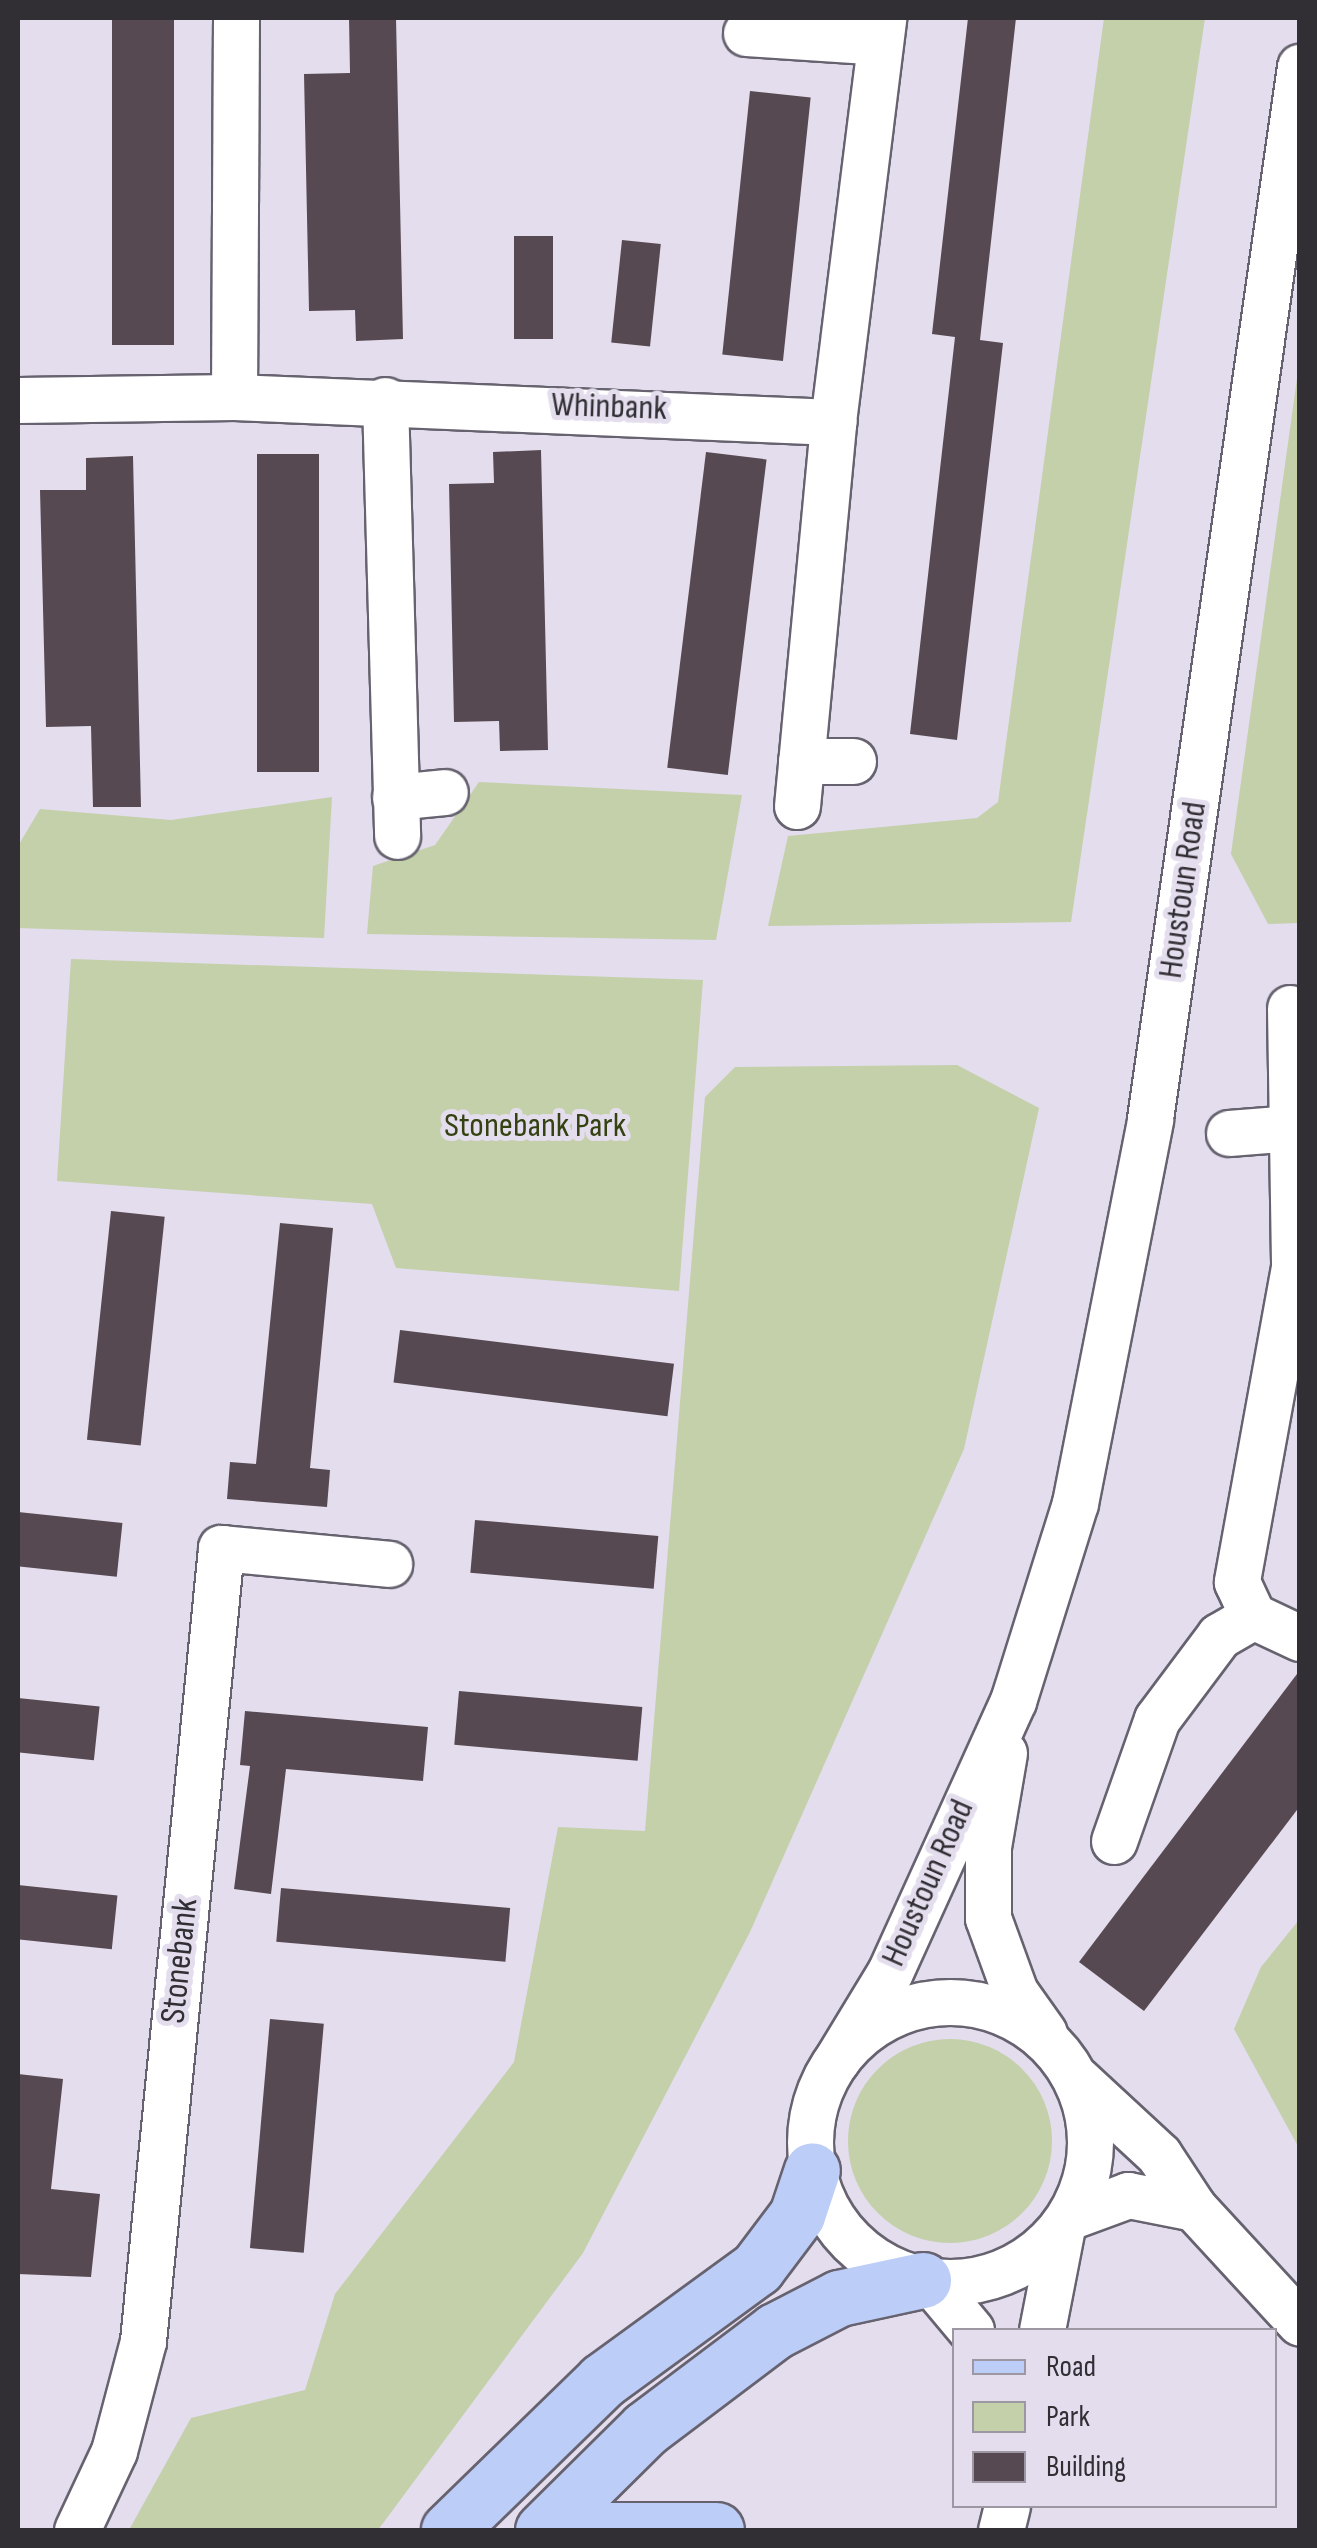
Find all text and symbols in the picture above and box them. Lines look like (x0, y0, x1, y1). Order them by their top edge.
street label: Whinbank (551, 384, 667, 430)
street label: Houstoun Road (1150, 799, 1216, 981)
park label: Stonebank Park (444, 1105, 626, 1147)
street label: Houstoun Road (873, 1793, 983, 1973)
street label: Stonebank (153, 1897, 207, 2025)
legend (952, 2328, 1277, 2508)
text: Road (1046, 2349, 1096, 2385)
text: Park (1046, 2399, 1090, 2435)
text: Building (1046, 2449, 1126, 2485)

